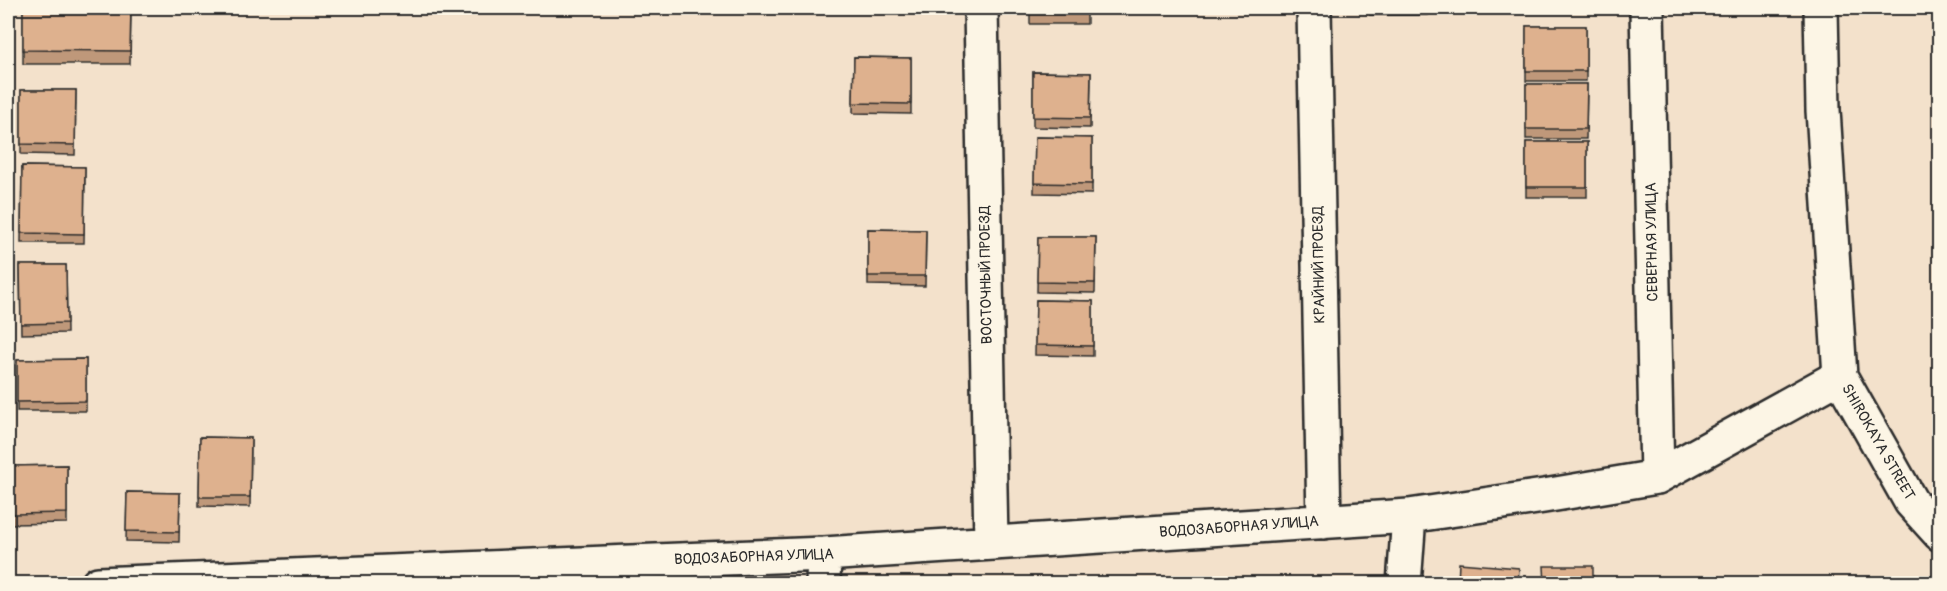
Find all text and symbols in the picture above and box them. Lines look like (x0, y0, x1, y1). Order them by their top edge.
street label: СЕВЕРНАЯ УЛИЦА (1641, 182, 1663, 302)
street label: ВОСТОЧНЫЙ ПРОЕЗД (975, 205, 997, 344)
street label: КРАЙНИЙ ПРОЕЗД (1308, 205, 1330, 324)
street label: SHIROKAYA STREET (1837, 381, 1919, 503)
street label: ВОДОЗАБОРНАЯ УЛИЦА (1159, 512, 1320, 542)
street label: ВОДОЗАБОРНАЯ УЛИЦА (674, 545, 834, 569)

